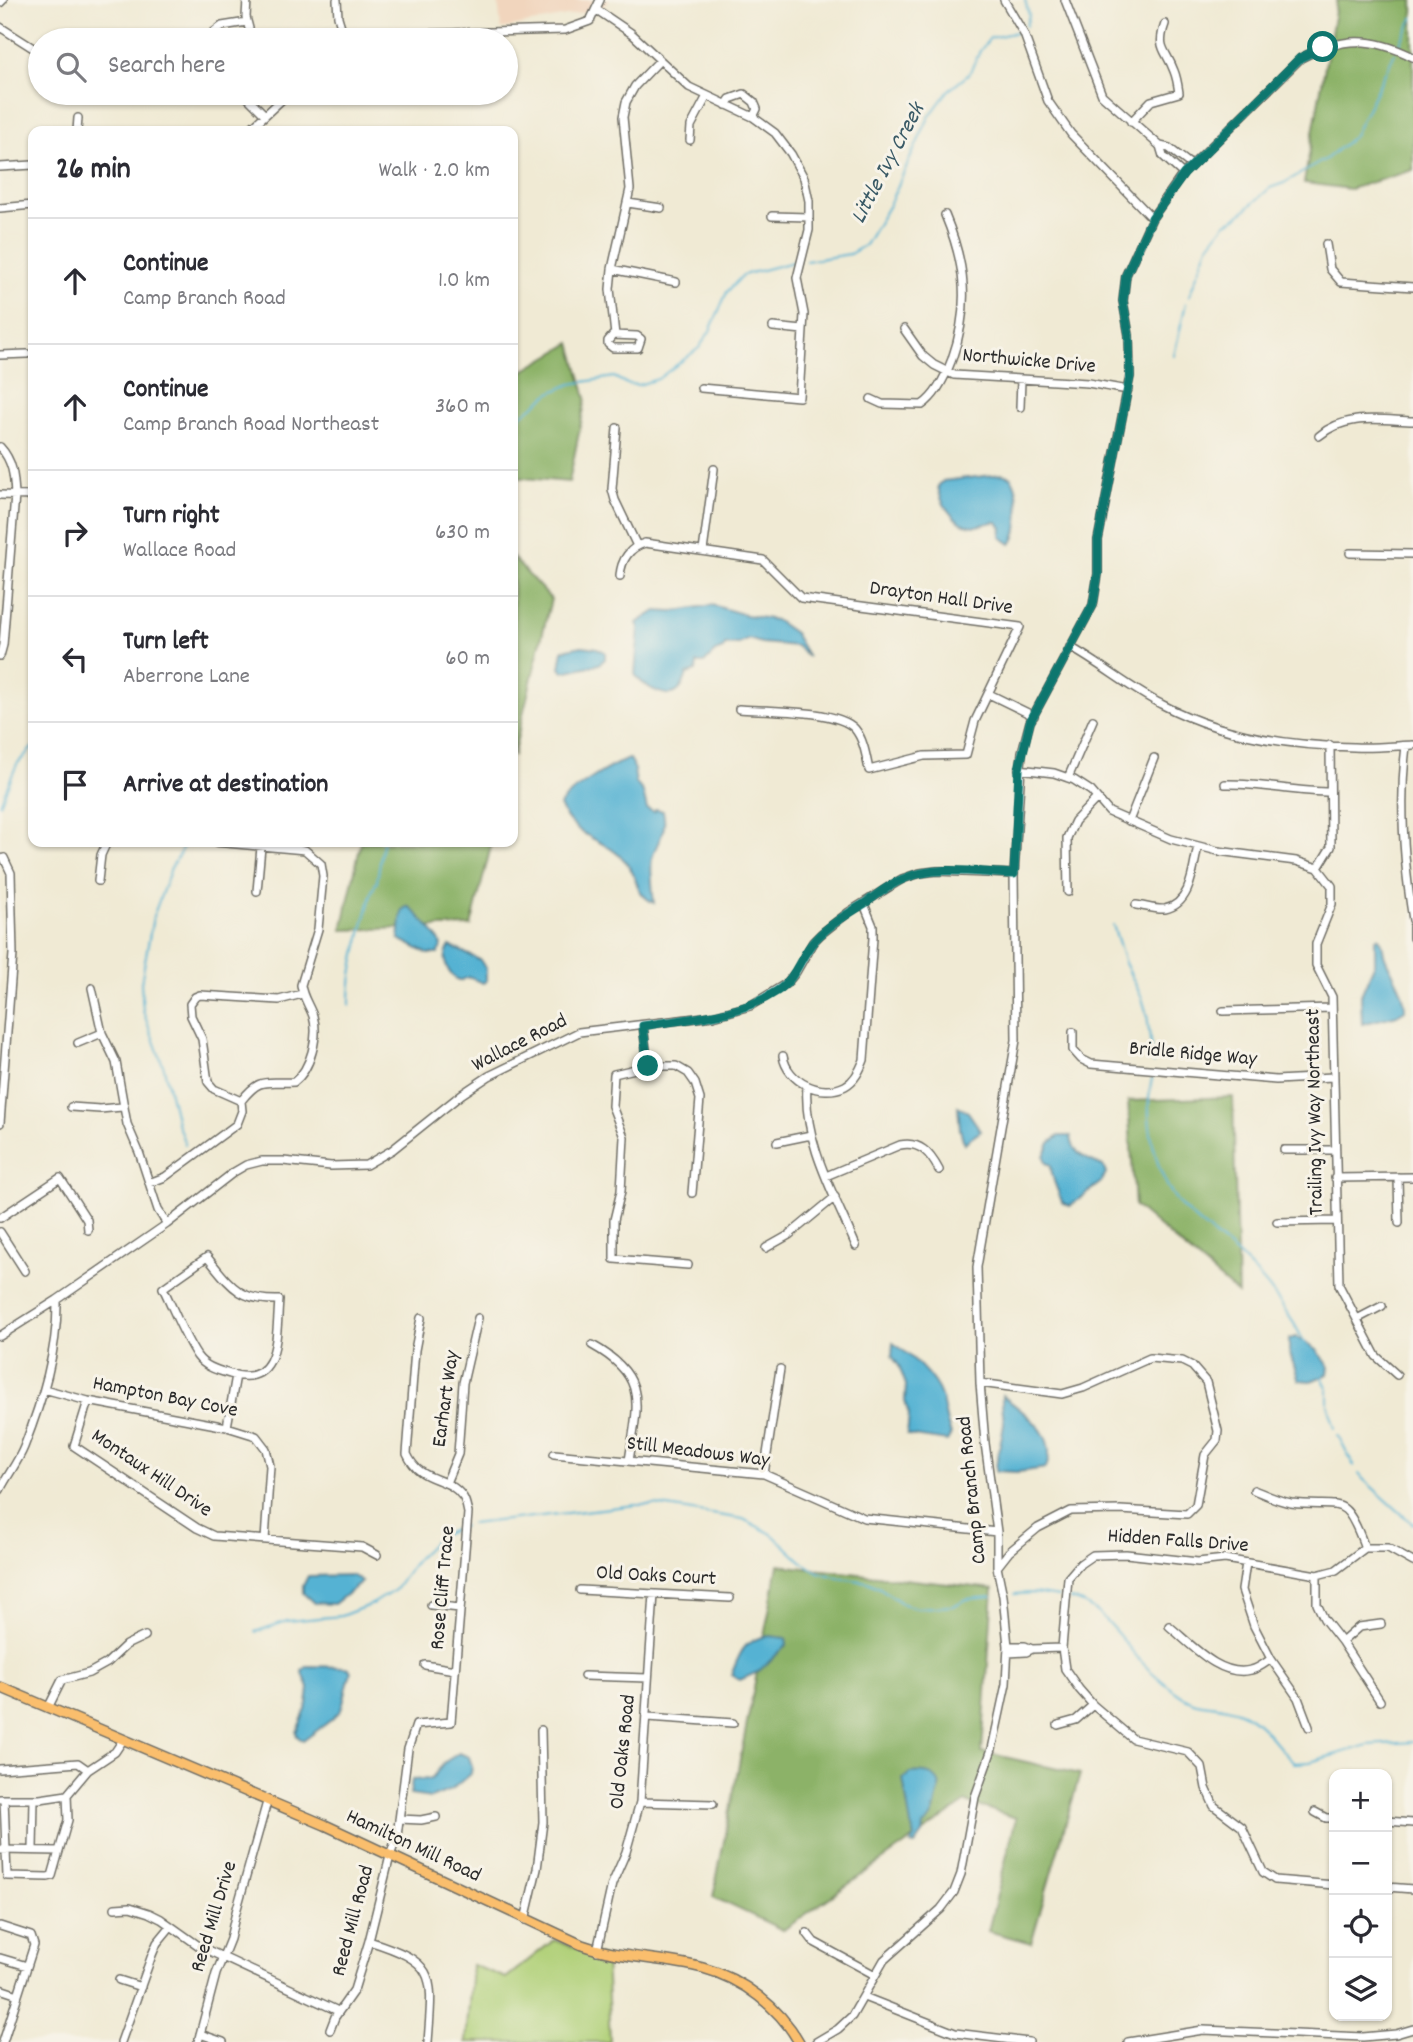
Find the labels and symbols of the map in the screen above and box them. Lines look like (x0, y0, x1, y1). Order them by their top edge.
route start (1307, 31, 1338, 62)
water label: Little Ivy Creek (843, 96, 936, 230)
street label: Northwicke Drive (961, 341, 1097, 383)
street label: Drayton Hall Drive (867, 574, 1015, 624)
street label: Wallace Road (467, 1007, 573, 1081)
street label: Trailing Ivy Way Northeast (1299, 1008, 1333, 1216)
street label: Bridle Ridge Way (1128, 1034, 1259, 1076)
route end (632, 1050, 663, 1081)
street label: Earhart Way (425, 1348, 469, 1449)
street label: Hampton Bay Cove (90, 1369, 240, 1427)
street label: Camp Branch Road (950, 1415, 996, 1565)
street label: Montaux Hill Drive (84, 1422, 218, 1526)
street label: Still Meadows Way (625, 1429, 772, 1477)
street label: Hidden Falls Drive (1106, 1522, 1250, 1562)
street label: Rose Cliff Trace (424, 1525, 464, 1651)
street label: Old Oaks Court (595, 1559, 717, 1595)
street label: Old Oaks Road (603, 1693, 645, 1811)
street label: Hamilton Mill Road (341, 1803, 485, 1891)
street label: Reed Mill Drive (184, 1858, 246, 1976)
street label: Reed Mill Road (325, 1862, 383, 1980)

